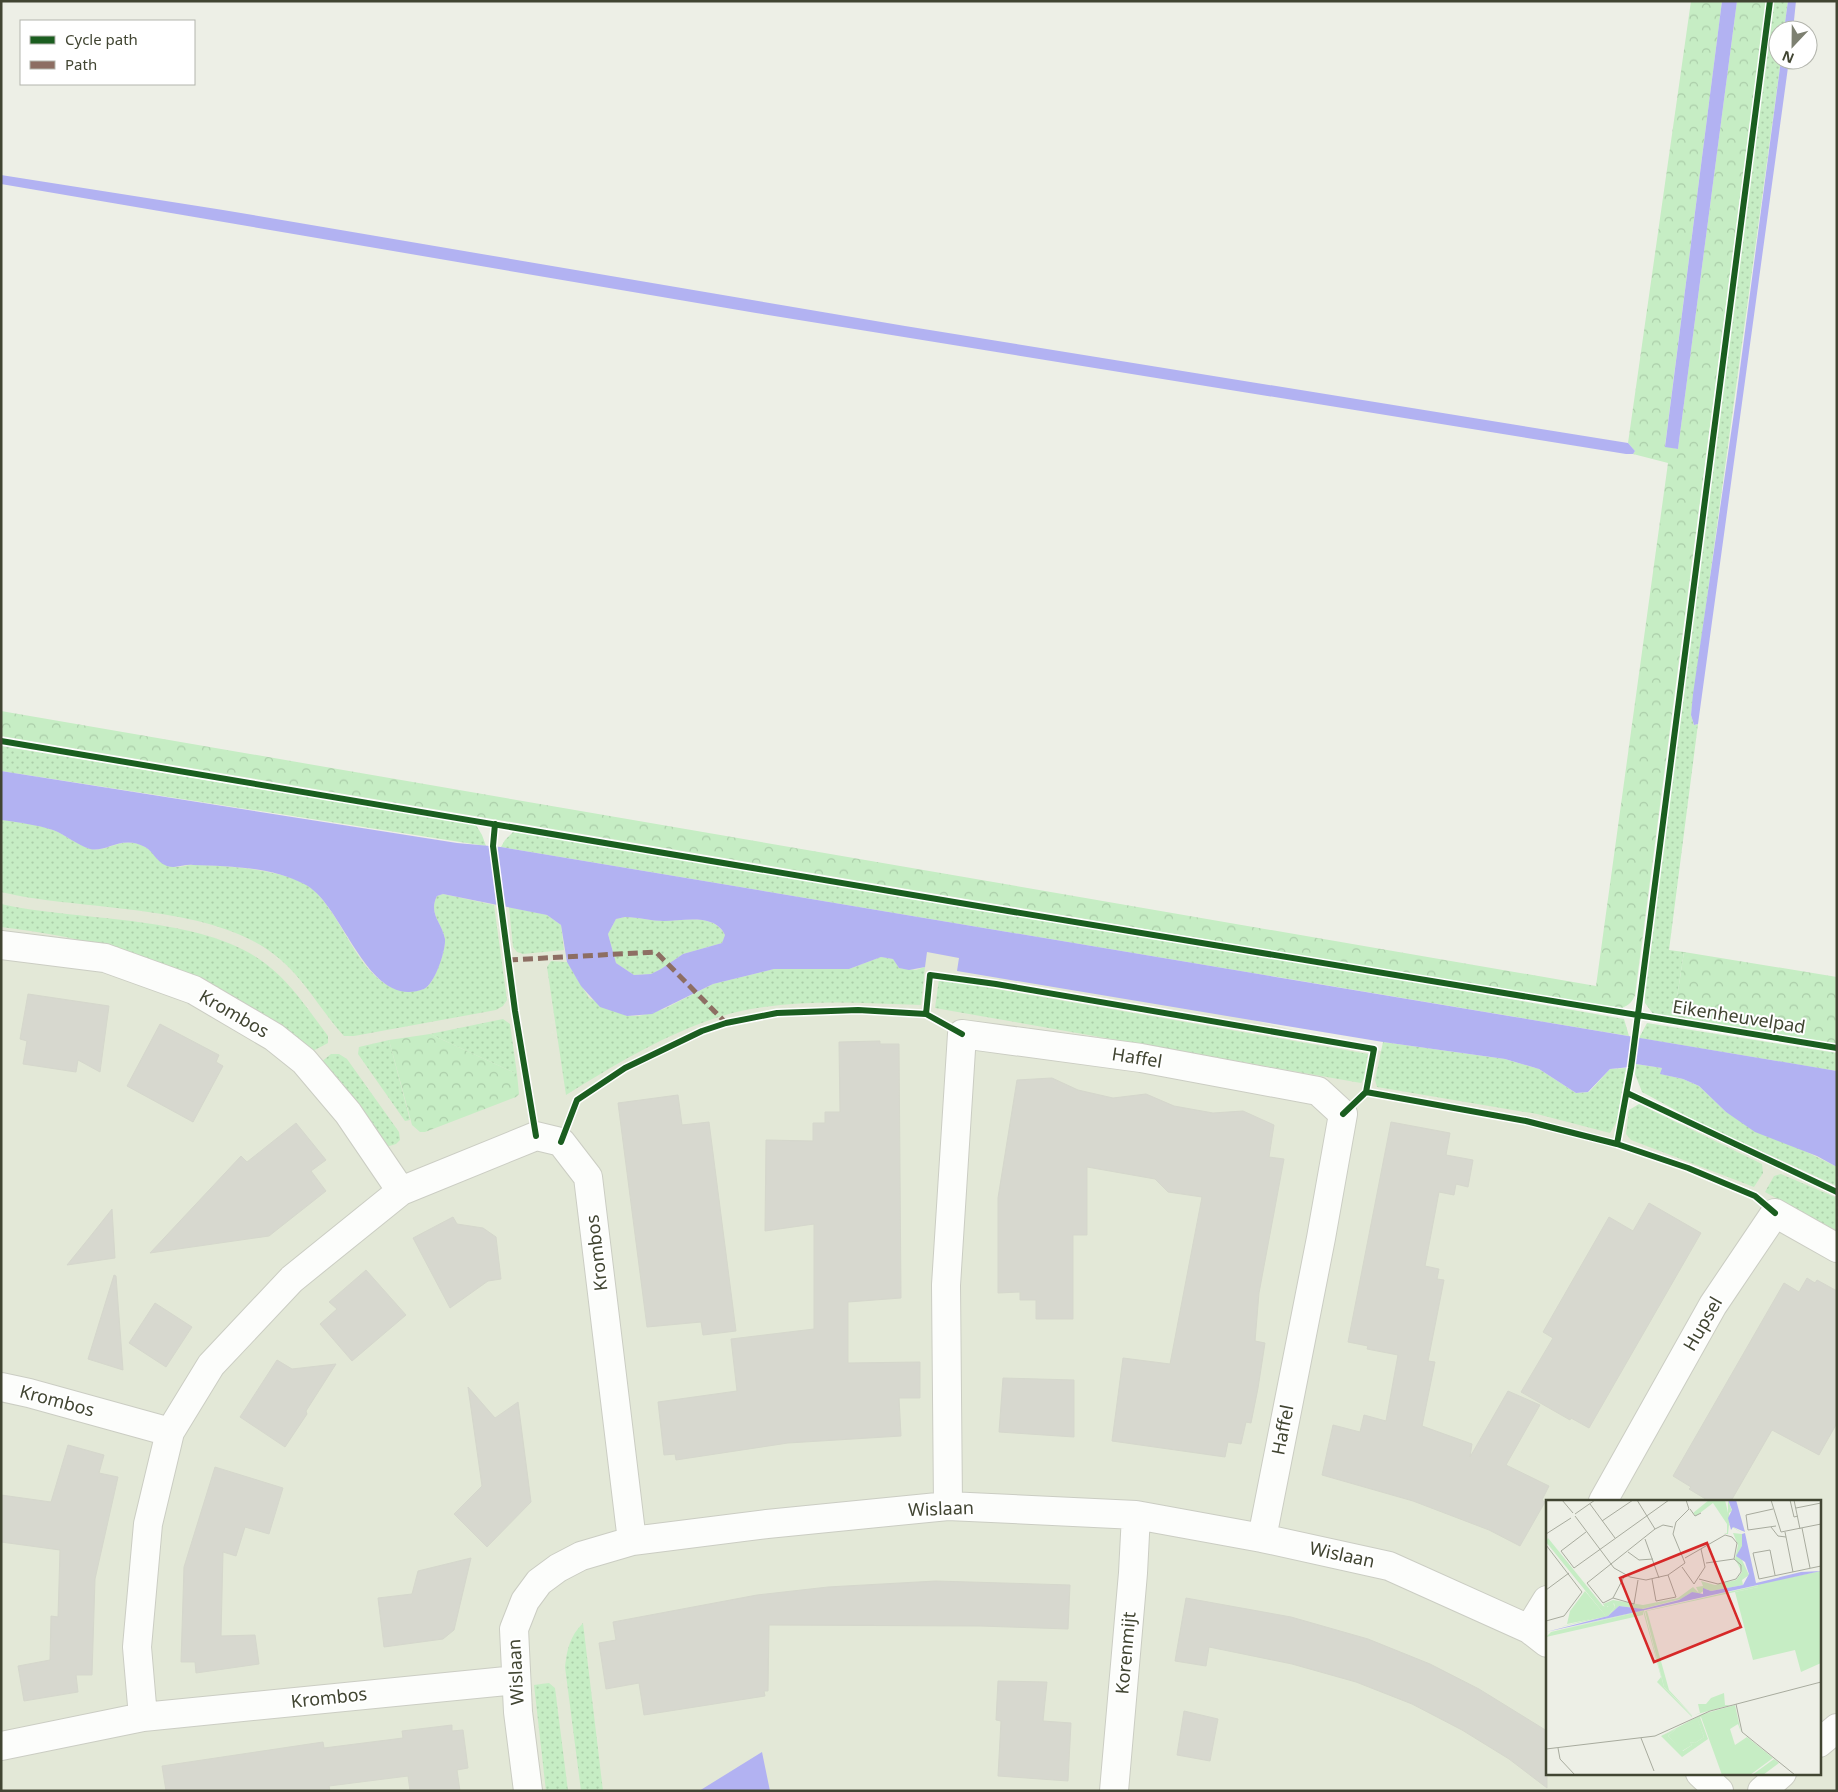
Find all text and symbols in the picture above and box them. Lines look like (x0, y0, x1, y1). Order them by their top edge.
legend (20, 20, 195, 85)
north arrow (1768, 20, 1818, 70)
text: Cycle path (65, 29, 138, 49)
text: N (1779, 47, 1797, 68)
text: Path (65, 54, 97, 74)
street label: Krombos (195, 984, 274, 1043)
street label: Eikenheuvelpad (1671, 994, 1807, 1038)
street label: Haffel (1110, 1041, 1164, 1073)
street label: Krombos (579, 1214, 613, 1293)
street label: Hupsel (1677, 1292, 1727, 1355)
street label: Krombos (17, 1379, 97, 1422)
street label: Haffel (1265, 1403, 1299, 1457)
street label: Wislaan (908, 1495, 974, 1521)
inset map (1546, 1500, 1820, 1774)
street label: Wislaan (1307, 1535, 1377, 1573)
street label: Korenmijt (1109, 1610, 1141, 1695)
street label: Wislaan (501, 1638, 529, 1706)
street label: Krombos (290, 1681, 368, 1713)

